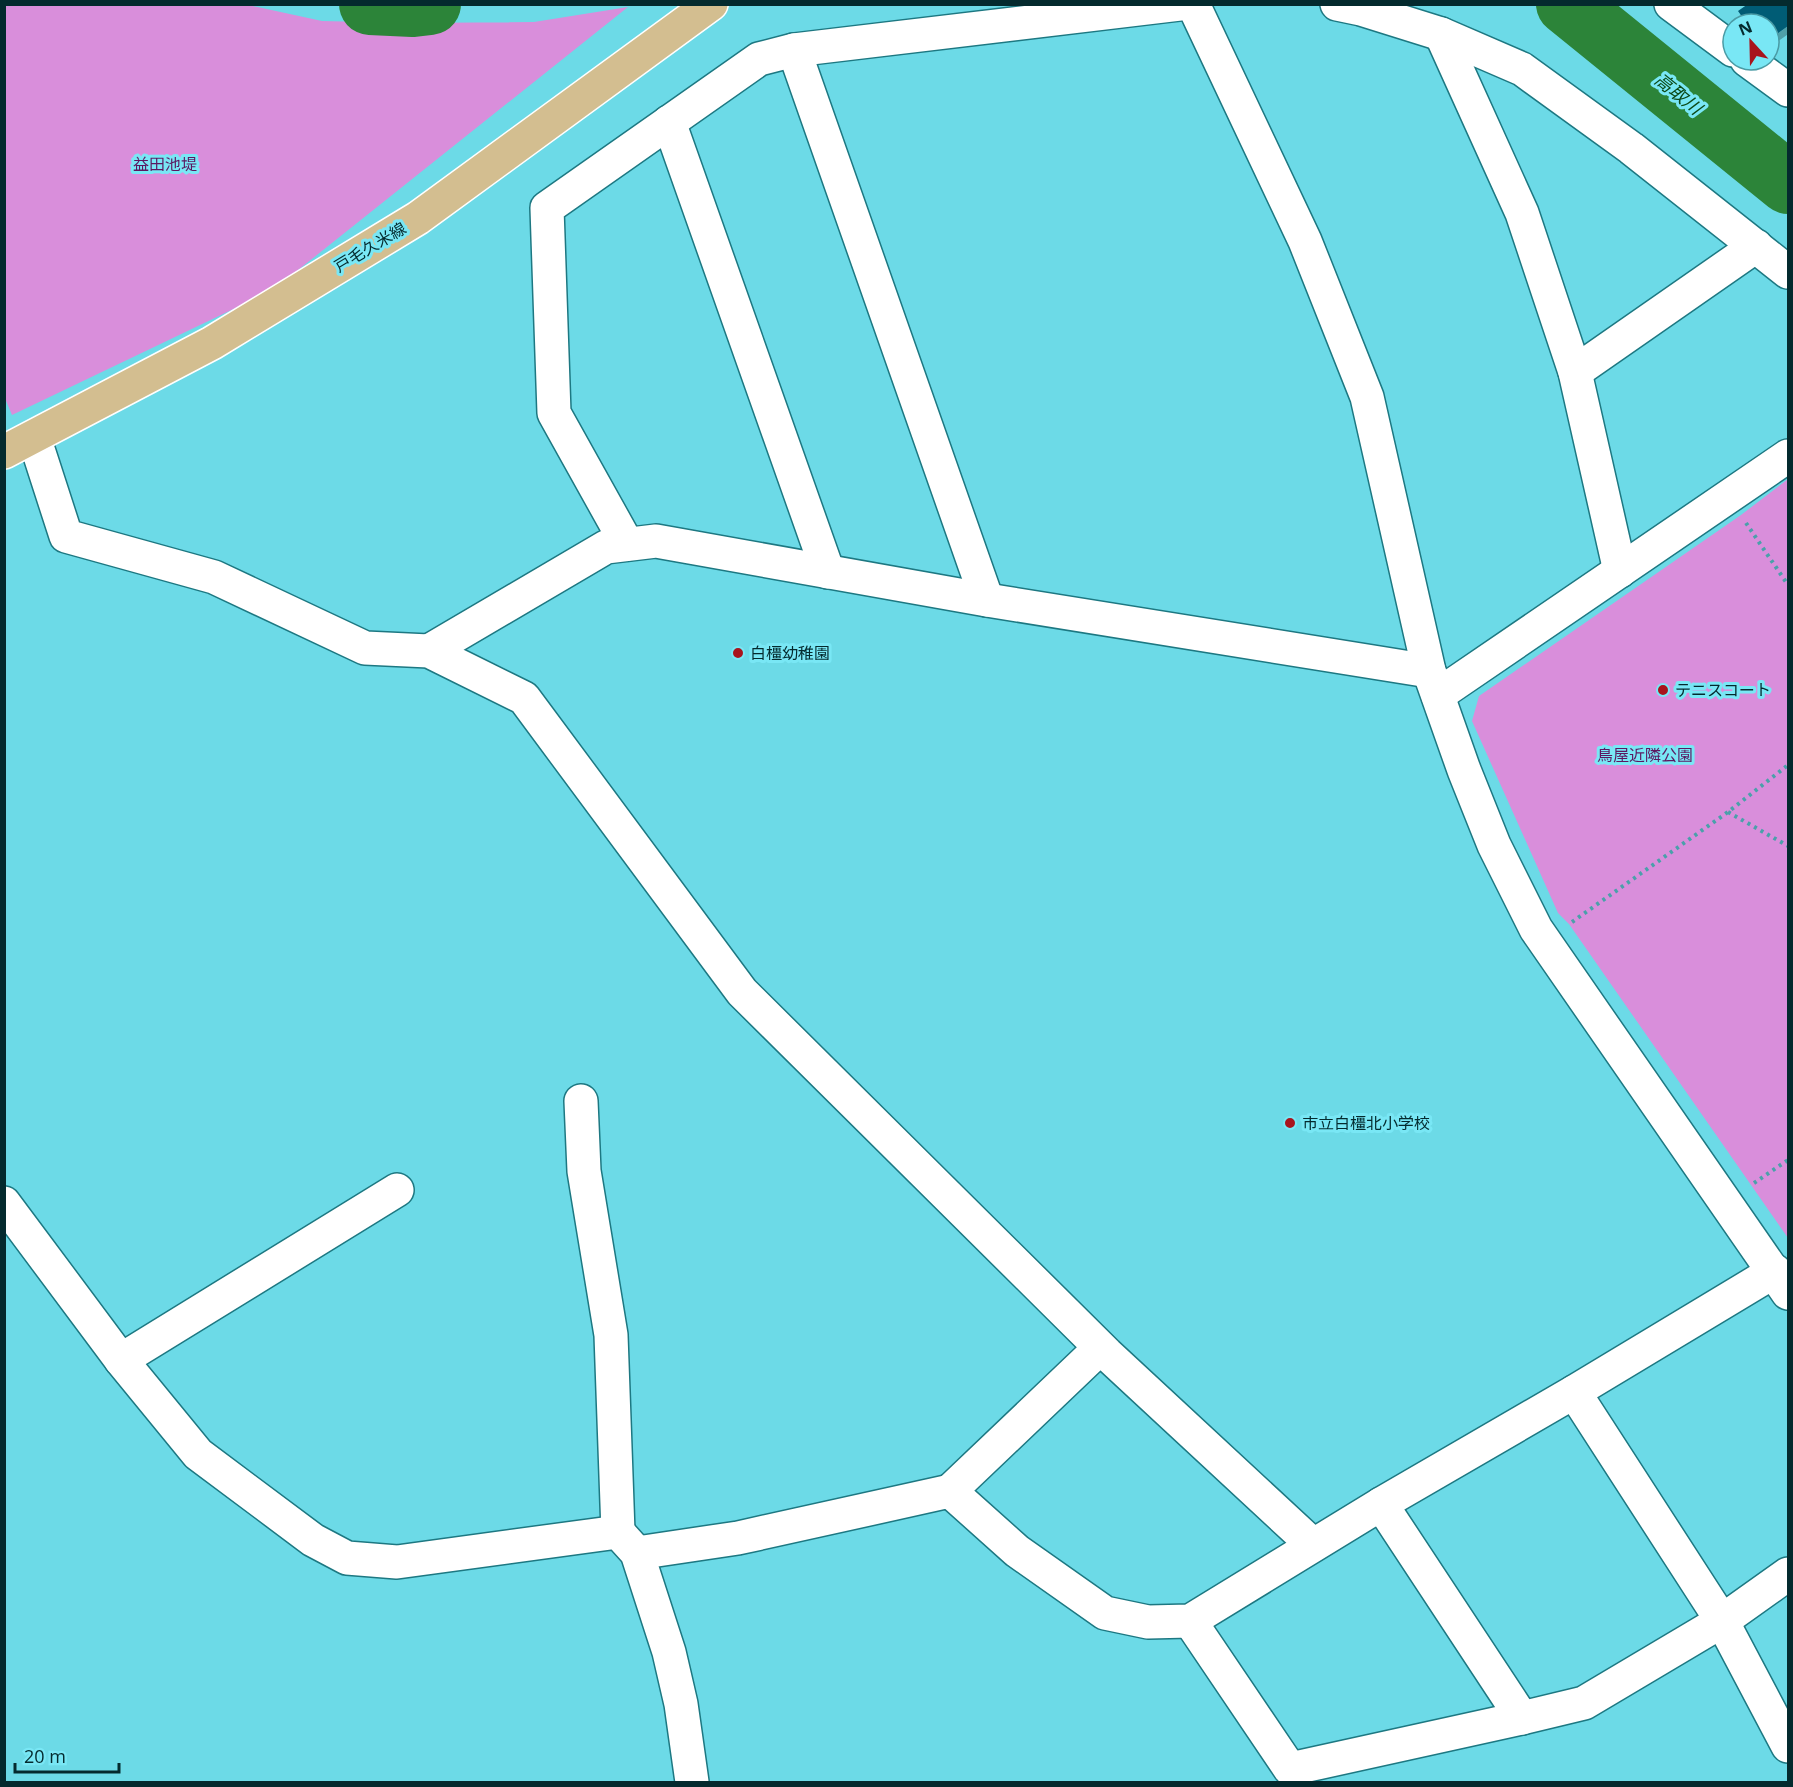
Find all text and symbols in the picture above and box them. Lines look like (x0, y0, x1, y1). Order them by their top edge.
north arrow (1721, 12, 1781, 72)
text: N (1735, 15, 1756, 41)
water label: 高取川 (1650, 67, 1709, 121)
park label: 益田池堤 (133, 153, 197, 175)
street label: 戸毛久米線 (330, 217, 410, 277)
place label: 白橿幼稚園 (750, 642, 830, 664)
marker: 白橿幼稚園 (731, 646, 745, 660)
place label: テニスコート (1675, 679, 1771, 701)
marker: テニスコート (1656, 683, 1670, 697)
park label: 鳥屋近隣公園 (1597, 744, 1693, 766)
place label: 市立白橿北小学校 (1302, 1112, 1430, 1134)
marker: 市立白橿北小学校 (1283, 1116, 1297, 1130)
scale bar (15, 1736, 118, 1774)
text: 20 m (24, 1744, 66, 1768)

